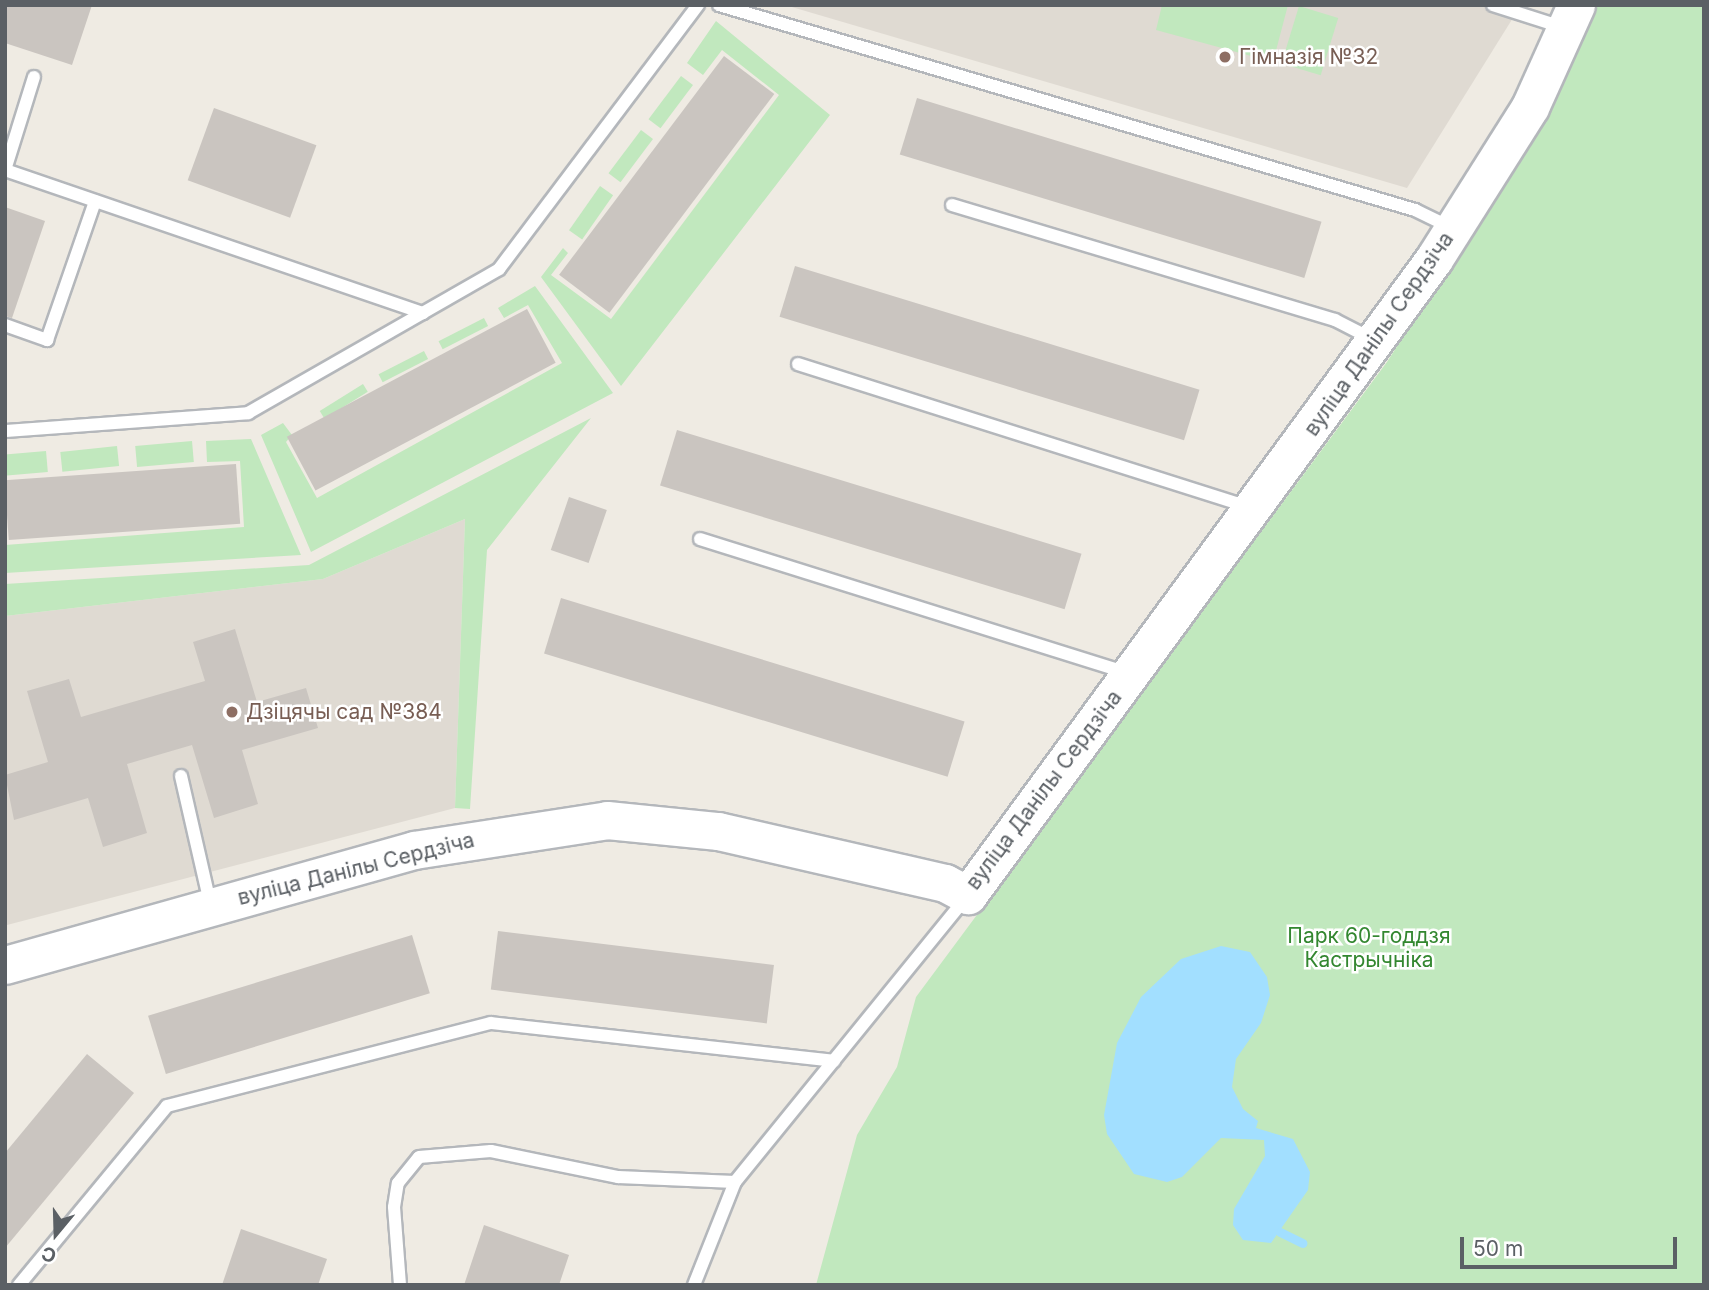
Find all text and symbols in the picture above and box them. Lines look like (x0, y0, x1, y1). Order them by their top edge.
place label: Гімназія №32 (1239, 44, 1378, 70)
marker: Гімназія №32 (1217, 49, 1233, 65)
street label: вуліца Данілы Сердзіча (1299, 227, 1459, 441)
street label: вуліца Данілы Сердзіча (961, 685, 1127, 895)
place label: Дзіцячы сад №384 (246, 699, 442, 725)
marker: Дзіцячы сад №384 (224, 704, 240, 720)
street label: вуліца Данілы Сердзіча (235, 827, 477, 911)
park label: Парк 60-годдзя Кастрычніка (1287, 923, 1451, 973)
north arrow (21, 1199, 91, 1269)
scale bar (1464, 1224, 1681, 1268)
text: 50 m (1473, 1236, 1523, 1261)
text: С (39, 1241, 59, 1267)

